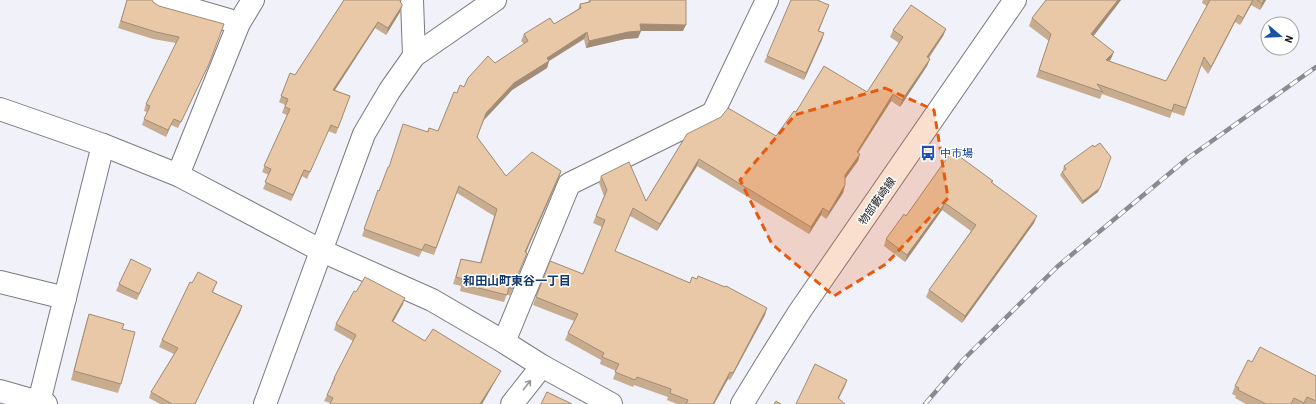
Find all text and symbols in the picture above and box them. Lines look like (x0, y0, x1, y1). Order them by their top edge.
north arrow (1260, 16, 1300, 56)
text: N (1281, 33, 1297, 45)
bus stop icon: 中市場 (919, 144, 937, 162)
place label: 中市場 (940, 146, 973, 161)
street label: 物部藪崎線 (855, 174, 899, 228)
district label: 和田山町東谷一丁目 (463, 273, 571, 290)
one-way arrow (522, 379, 531, 390)

